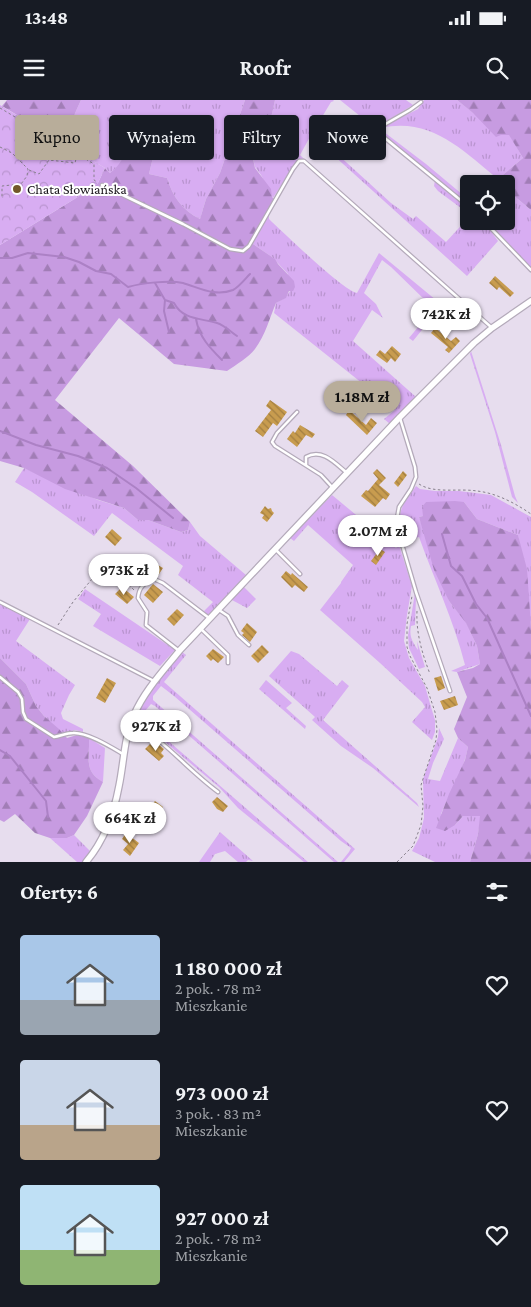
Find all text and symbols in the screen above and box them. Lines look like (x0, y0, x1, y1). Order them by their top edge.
text: 13:48 (25, 7, 68, 28)
icon: menu (20, 54, 48, 82)
icon: search (483, 54, 511, 82)
text: Roofr (240, 55, 291, 80)
chip: Kupno (15, 115, 99, 160)
chip: Wynajem (109, 115, 214, 160)
chip: Filtry (224, 115, 299, 160)
chip: Nowe (309, 115, 386, 160)
map controls (460, 175, 515, 230)
button: locate (460, 175, 515, 230)
place label: Chata Słowiańska (27, 181, 127, 197)
marker: Chata Słowiańska (11, 183, 23, 195)
pin: 742K zł (400, 298, 492, 340)
text: 742K zł (422, 305, 470, 322)
pin: 1.18M zł (310, 380, 414, 423)
text: 1.18M zł (335, 388, 389, 405)
pin: 2.07M zł (326, 514, 430, 557)
text: 2.07M zł (349, 522, 407, 539)
pin: 973K zł (78, 554, 170, 596)
text: 973K zł (99, 561, 149, 578)
pin: 927K zł (110, 710, 202, 752)
text: 927K zł (131, 717, 181, 734)
pin: 664K zł (84, 802, 176, 844)
text: 664K zł (104, 809, 156, 826)
icon: filters (483, 878, 511, 906)
text: Oferty: 6 (20, 880, 98, 904)
icon: home (60, 955, 120, 1015)
text: 1 180 000 zł (175, 956, 282, 980)
icon: heart (483, 971, 511, 999)
text: 2 pok. · 78 m² (175, 980, 261, 997)
text: Mieszkanie (175, 997, 247, 1014)
icon: home (60, 1080, 120, 1140)
text: 973 000 zł (175, 1081, 268, 1105)
icon: heart (483, 1096, 511, 1124)
text: 3 pok. · 83 m² (175, 1105, 261, 1122)
text: Mieszkanie (175, 1122, 247, 1139)
icon: home (60, 1205, 120, 1265)
text: 927 000 zł (175, 1206, 269, 1230)
icon: heart (483, 1221, 511, 1249)
text: 2 pok. · 78 m² (175, 1230, 261, 1247)
text: Mieszkanie (175, 1247, 247, 1264)

